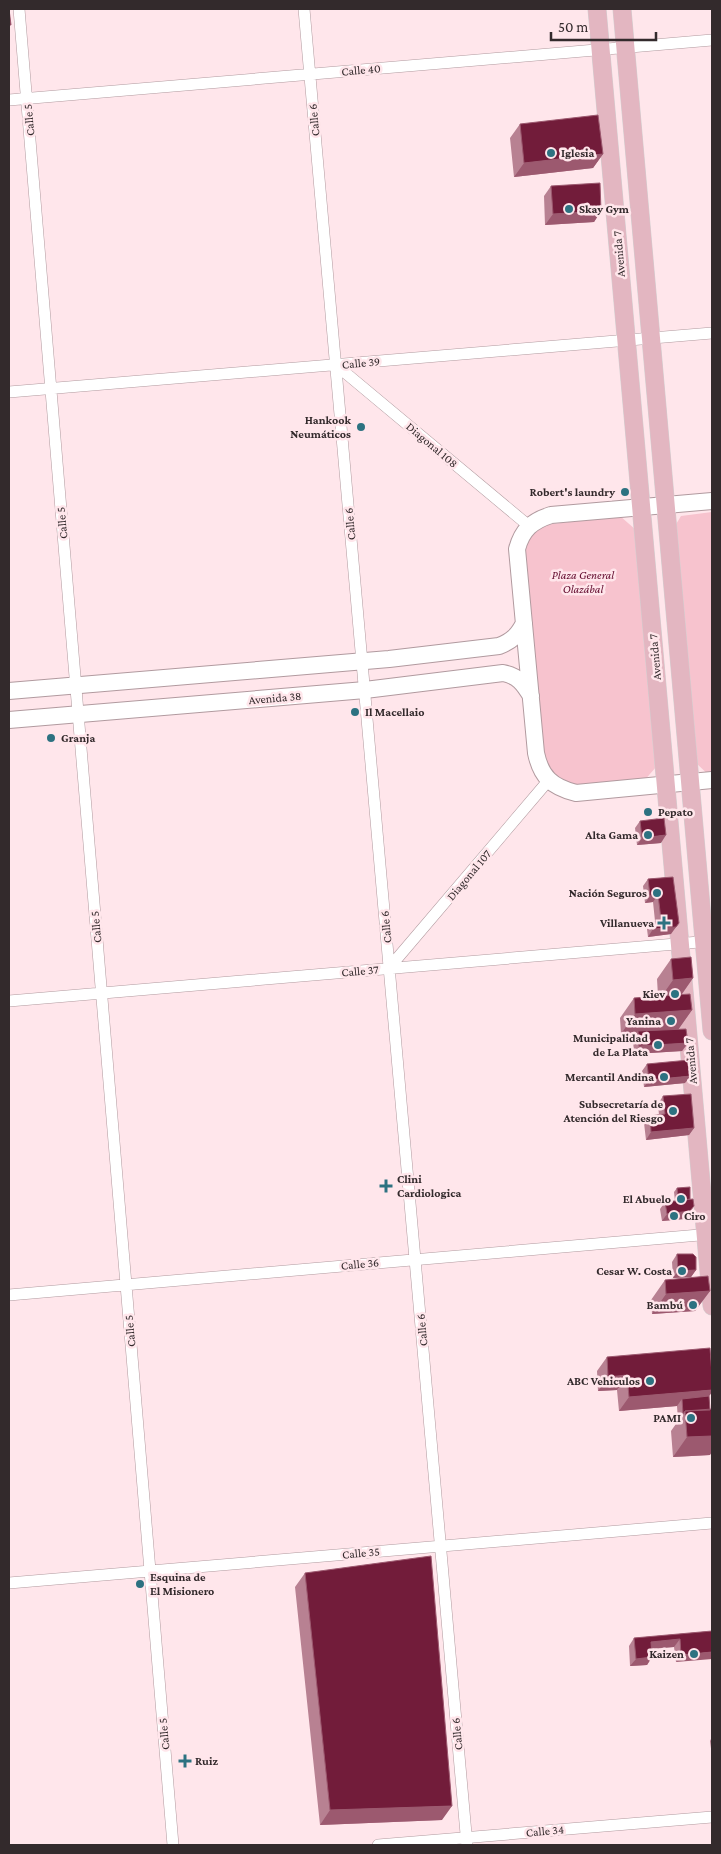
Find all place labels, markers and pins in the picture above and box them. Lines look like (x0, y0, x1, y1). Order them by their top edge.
place label: Iglesia (561, 146, 595, 160)
marker: Iglesia (545, 147, 557, 159)
place label: Skay Gym (579, 202, 630, 216)
marker: Skay Gym (563, 203, 575, 215)
place label: Hankook Neumáticos (290, 413, 351, 441)
marker: Hankook Neumáticos (355, 421, 367, 433)
place label: Robert's laundry (530, 485, 615, 499)
marker: Robert's laundry (619, 486, 631, 498)
place label: Il Macellaio (365, 705, 425, 719)
marker: Il Macellaio (349, 706, 361, 718)
place label: Granja (61, 731, 95, 745)
marker: Granja (45, 732, 57, 744)
place label: Pepato (658, 805, 693, 819)
marker: Pepato (642, 806, 654, 818)
place label: Alta Gama (584, 828, 638, 842)
marker: Alta Gama (642, 829, 654, 841)
place label: Nación Seguros (569, 886, 647, 900)
marker: Nación Seguros (651, 887, 663, 899)
place label: Villanueva (599, 916, 654, 930)
marker: Villanueva (658, 917, 670, 929)
place label: Kiev (643, 987, 665, 1001)
marker: Kiev (669, 988, 681, 1000)
place label: Yanina (626, 1014, 661, 1028)
marker: Yanina (665, 1015, 677, 1027)
place label: Municipalidad de La Plata (573, 1031, 648, 1059)
marker: Municipalidad de La Plata (652, 1039, 664, 1051)
place label: Mercantil Andina (565, 1070, 654, 1084)
marker: Mercantil Andina (658, 1071, 670, 1083)
place label: Subsecretaría de Atención del Riesgo (563, 1097, 663, 1125)
marker: Subsecretaría de Atención del Riesgo (667, 1105, 679, 1117)
place label: Clini Cardiologica (397, 1172, 462, 1200)
marker: Clini Cardiologica (379, 1179, 393, 1193)
place label: El Abuelo (623, 1192, 671, 1206)
marker: El Abuelo (675, 1193, 687, 1205)
place label: Ciro (684, 1209, 706, 1223)
marker: Ciro (668, 1210, 680, 1222)
place label: Cesar W. Costa (596, 1264, 672, 1278)
marker: Cesar W. Costa (676, 1265, 688, 1277)
place label: Bambú (647, 1298, 683, 1312)
marker: Bambú (687, 1299, 699, 1311)
place label: ABC Vehiculos (566, 1374, 640, 1388)
marker: ABC Vehiculos (644, 1375, 656, 1387)
place label: PAMI (653, 1411, 681, 1425)
marker: PAMI (685, 1412, 697, 1424)
place label: Esquina de El Misionero (150, 1570, 214, 1598)
marker: Esquina de El Misionero (134, 1578, 146, 1590)
place label: Kaizen (649, 1647, 684, 1661)
marker: Kaizen (688, 1648, 700, 1660)
place label: Ruiz (195, 1754, 218, 1768)
marker: Ruiz (179, 1755, 191, 1767)

